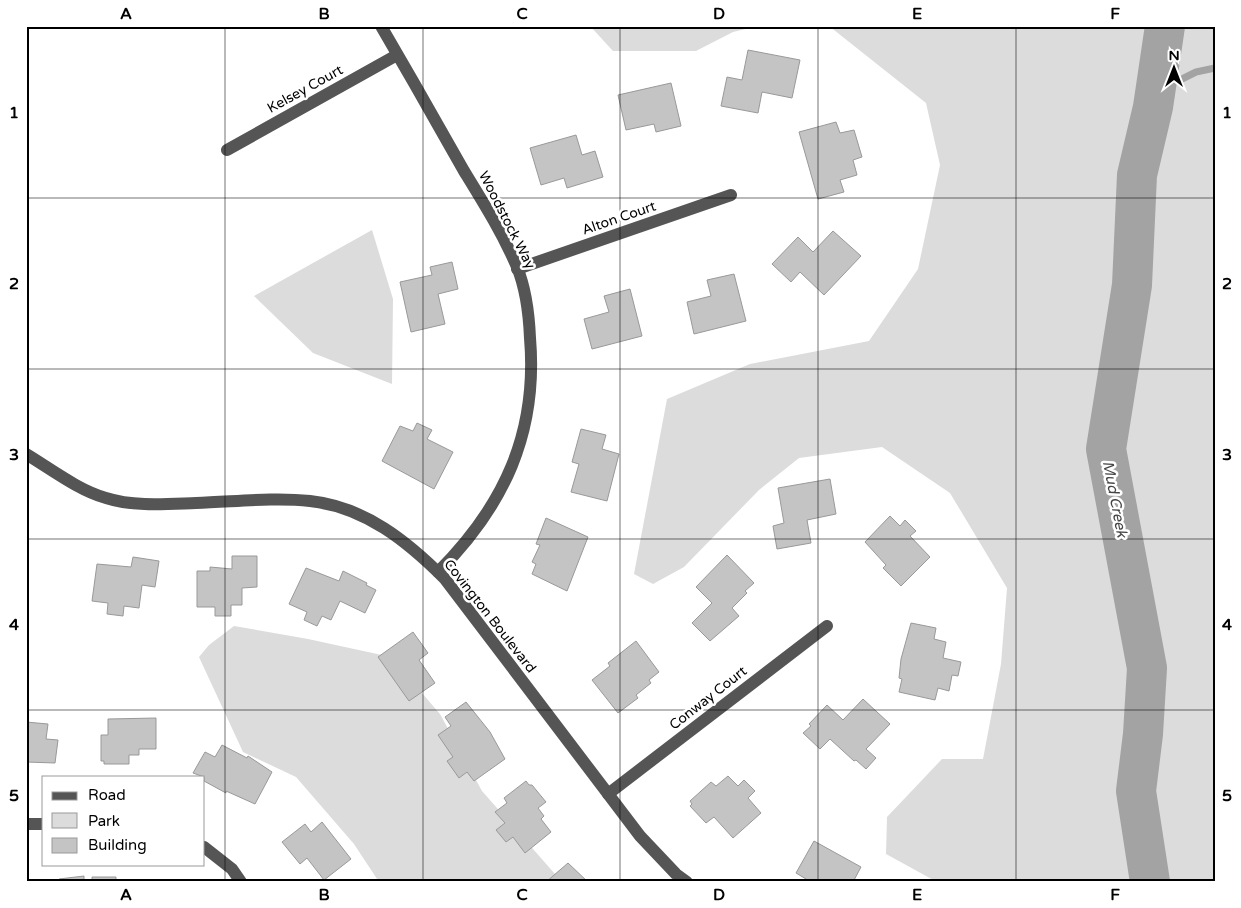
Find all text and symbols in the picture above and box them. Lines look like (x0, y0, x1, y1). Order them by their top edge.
text: A (120, 4, 132, 24)
text: B (318, 4, 330, 24)
text: C (516, 4, 528, 24)
text: D (713, 4, 725, 24)
text: E (912, 4, 922, 24)
text: F (1110, 4, 1120, 24)
north arrow (1148, 42, 1198, 92)
text: N (1168, 47, 1180, 64)
street label: Kelsey Court (264, 61, 346, 117)
text: 1 (9, 103, 19, 123)
text: 1 (1222, 103, 1232, 123)
street label: Woodstock Way (475, 168, 539, 272)
street label: Alton Court (580, 197, 659, 239)
text: 2 (9, 274, 19, 294)
text: 2 (1222, 274, 1232, 294)
text: 3 (9, 445, 19, 465)
text: 3 (1222, 445, 1232, 465)
water label: Mud Creek (1099, 459, 1132, 541)
street label: Covington Boulevard (440, 556, 540, 676)
text: 4 (9, 615, 19, 635)
text: 4 (1222, 615, 1232, 635)
street label: Conway Court (666, 662, 751, 734)
legend (42, 776, 205, 866)
text: 5 (9, 786, 19, 806)
text: Road (88, 786, 126, 804)
text: 5 (1222, 786, 1232, 806)
text: Park (88, 812, 120, 830)
text: Building (88, 836, 147, 854)
text: A (120, 885, 132, 905)
text: B (318, 885, 330, 905)
text: C (516, 885, 528, 905)
text: D (713, 885, 725, 905)
text: E (912, 885, 922, 905)
text: F (1110, 885, 1120, 905)

